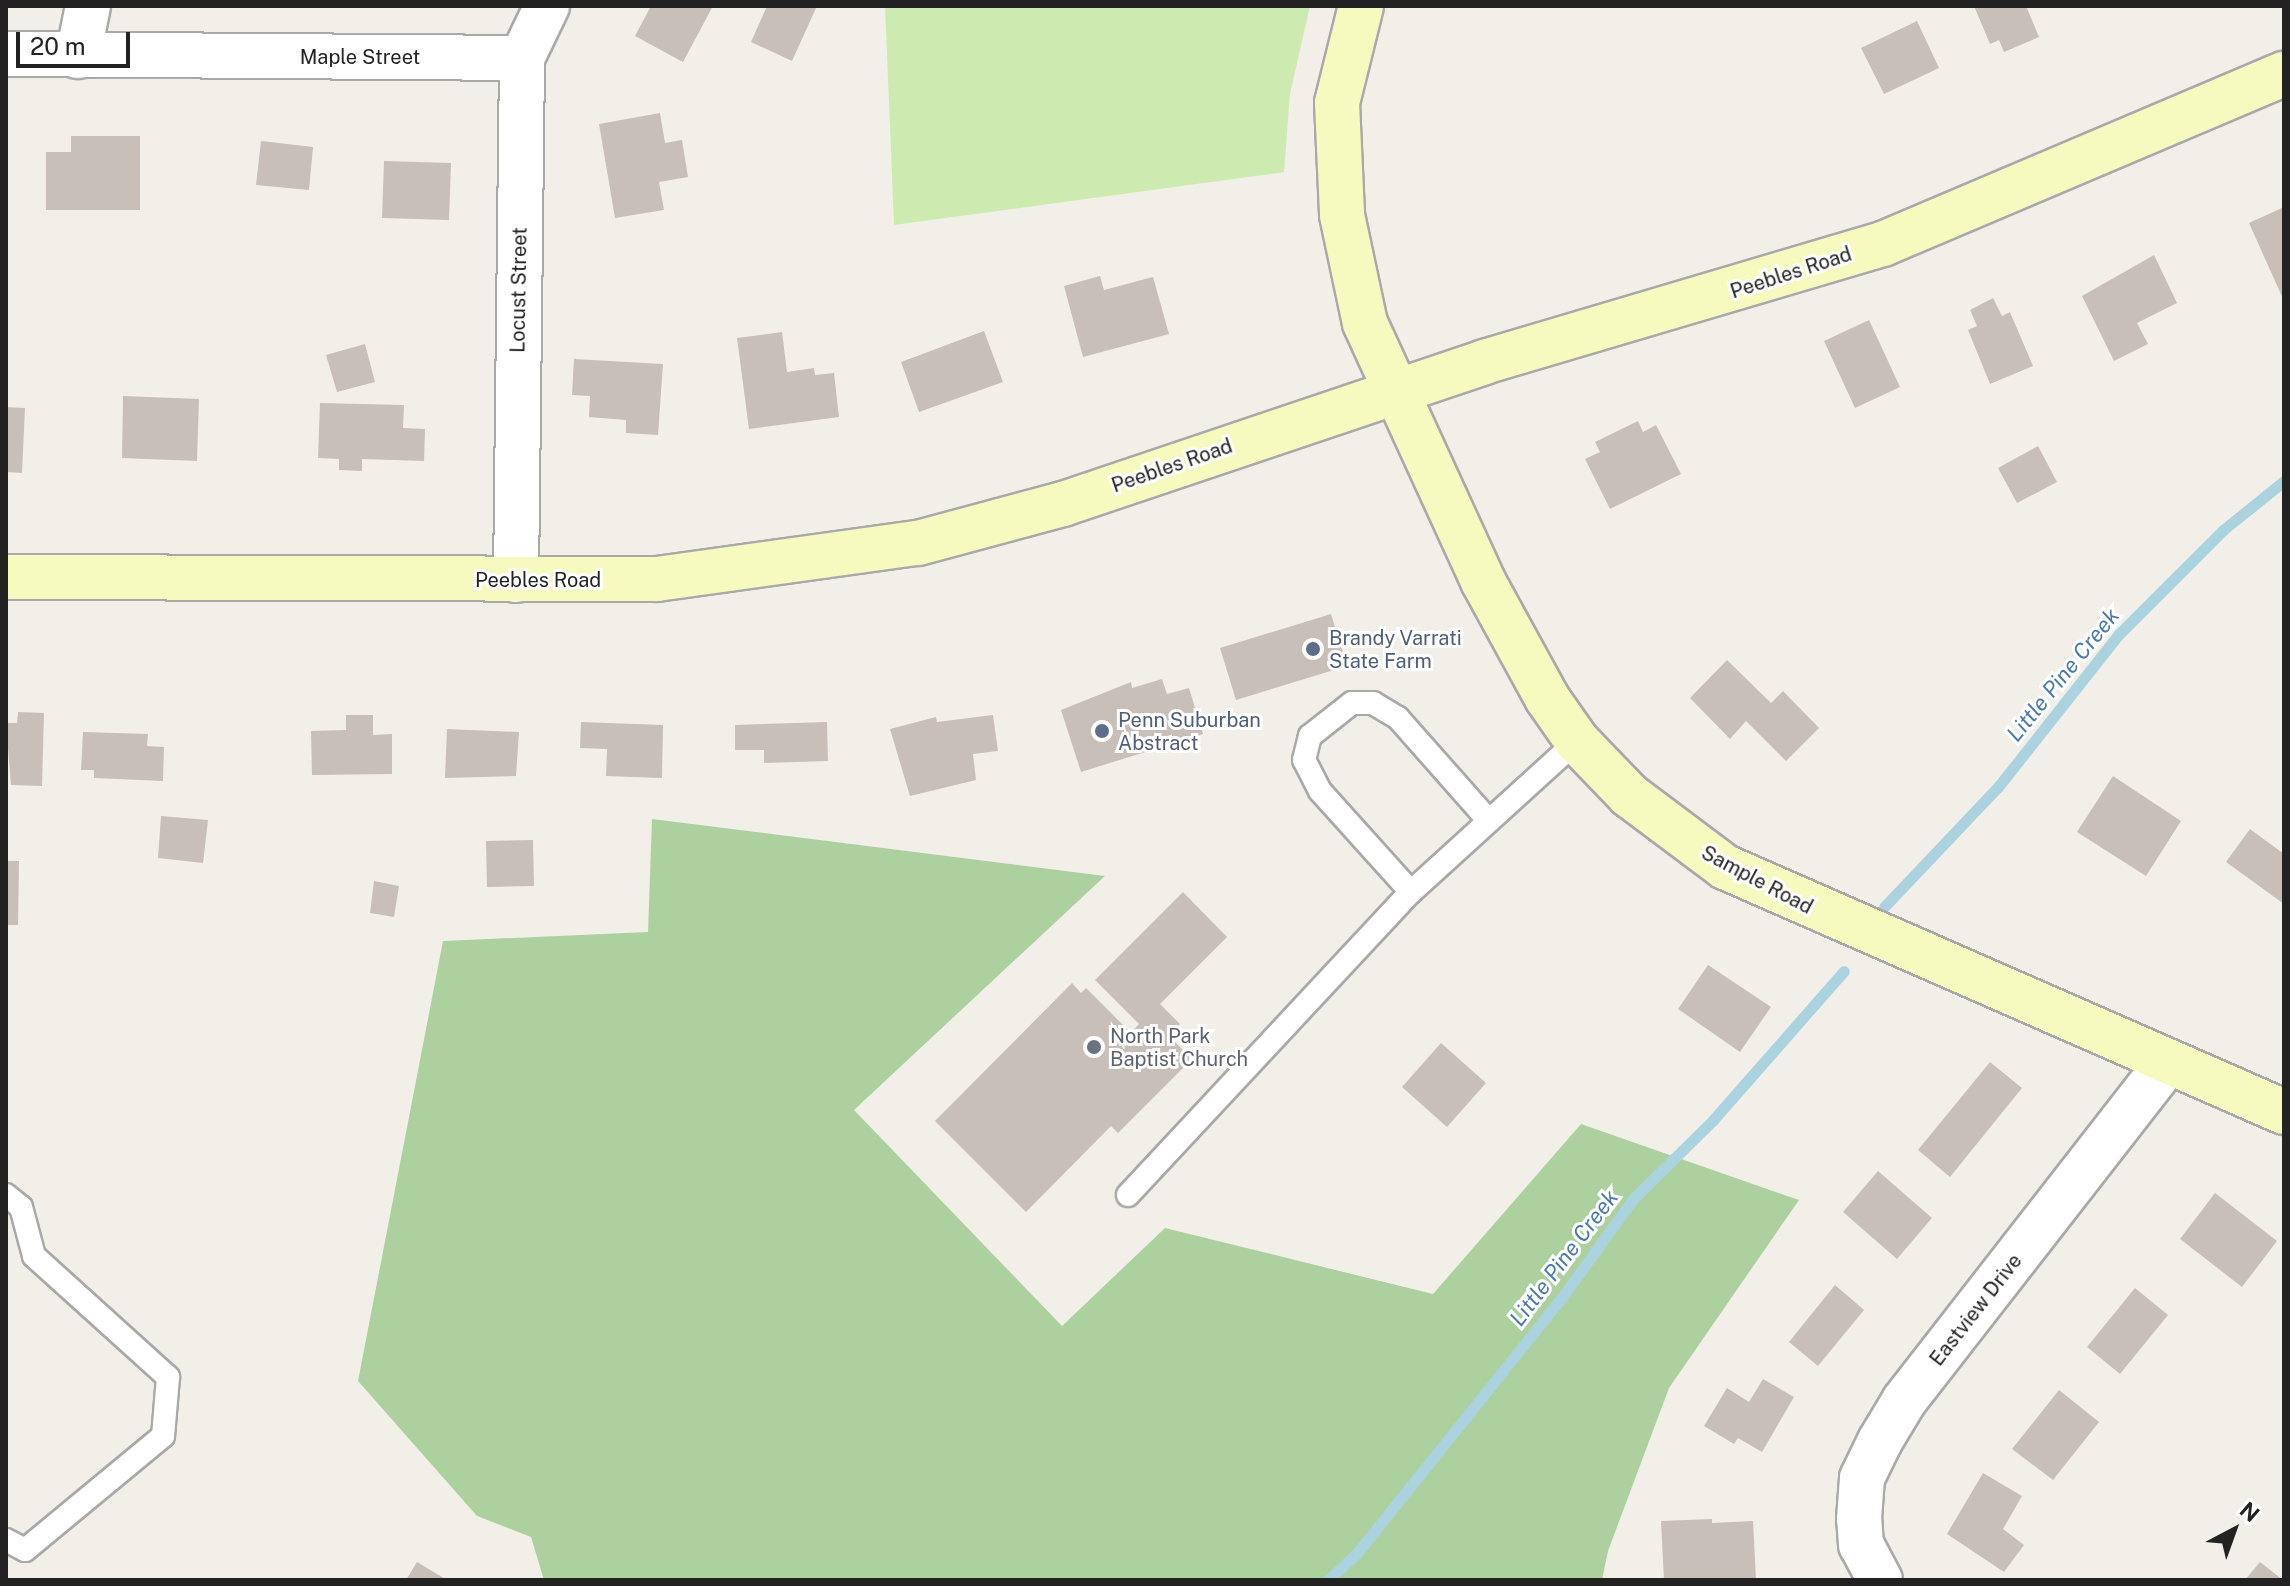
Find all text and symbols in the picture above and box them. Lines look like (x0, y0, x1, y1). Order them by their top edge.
scale bar (20, 16, 134, 66)
text: 20 m (30, 32, 86, 60)
street label: Maple Street (300, 45, 420, 69)
street label: Locust Street (506, 227, 532, 353)
street label: Peebles Road (1727, 242, 1855, 304)
street label: Peebles Road (1108, 434, 1236, 498)
street label: Peebles Road (475, 568, 601, 592)
water label: Little Pine Creek (2001, 603, 2125, 747)
place label: Brandy Varrati State Farm (1329, 626, 1462, 673)
marker: Brandy Varrati State Farm (1304, 640, 1322, 658)
place label: Penn Suburban Abstract (1118, 708, 1261, 755)
marker: Penn Suburban Abstract (1093, 722, 1111, 740)
street label: Sample Road (1697, 841, 1817, 919)
place label: North Park Baptist Church (1110, 1024, 1248, 1071)
marker: North Park Baptist Church (1085, 1038, 1103, 1056)
water label: Little Pine Creek (1504, 1185, 1624, 1331)
street label: Eastview Drive (1925, 1249, 2027, 1371)
north arrow (2194, 1490, 2274, 1570)
text: N (2235, 1496, 2265, 1527)

